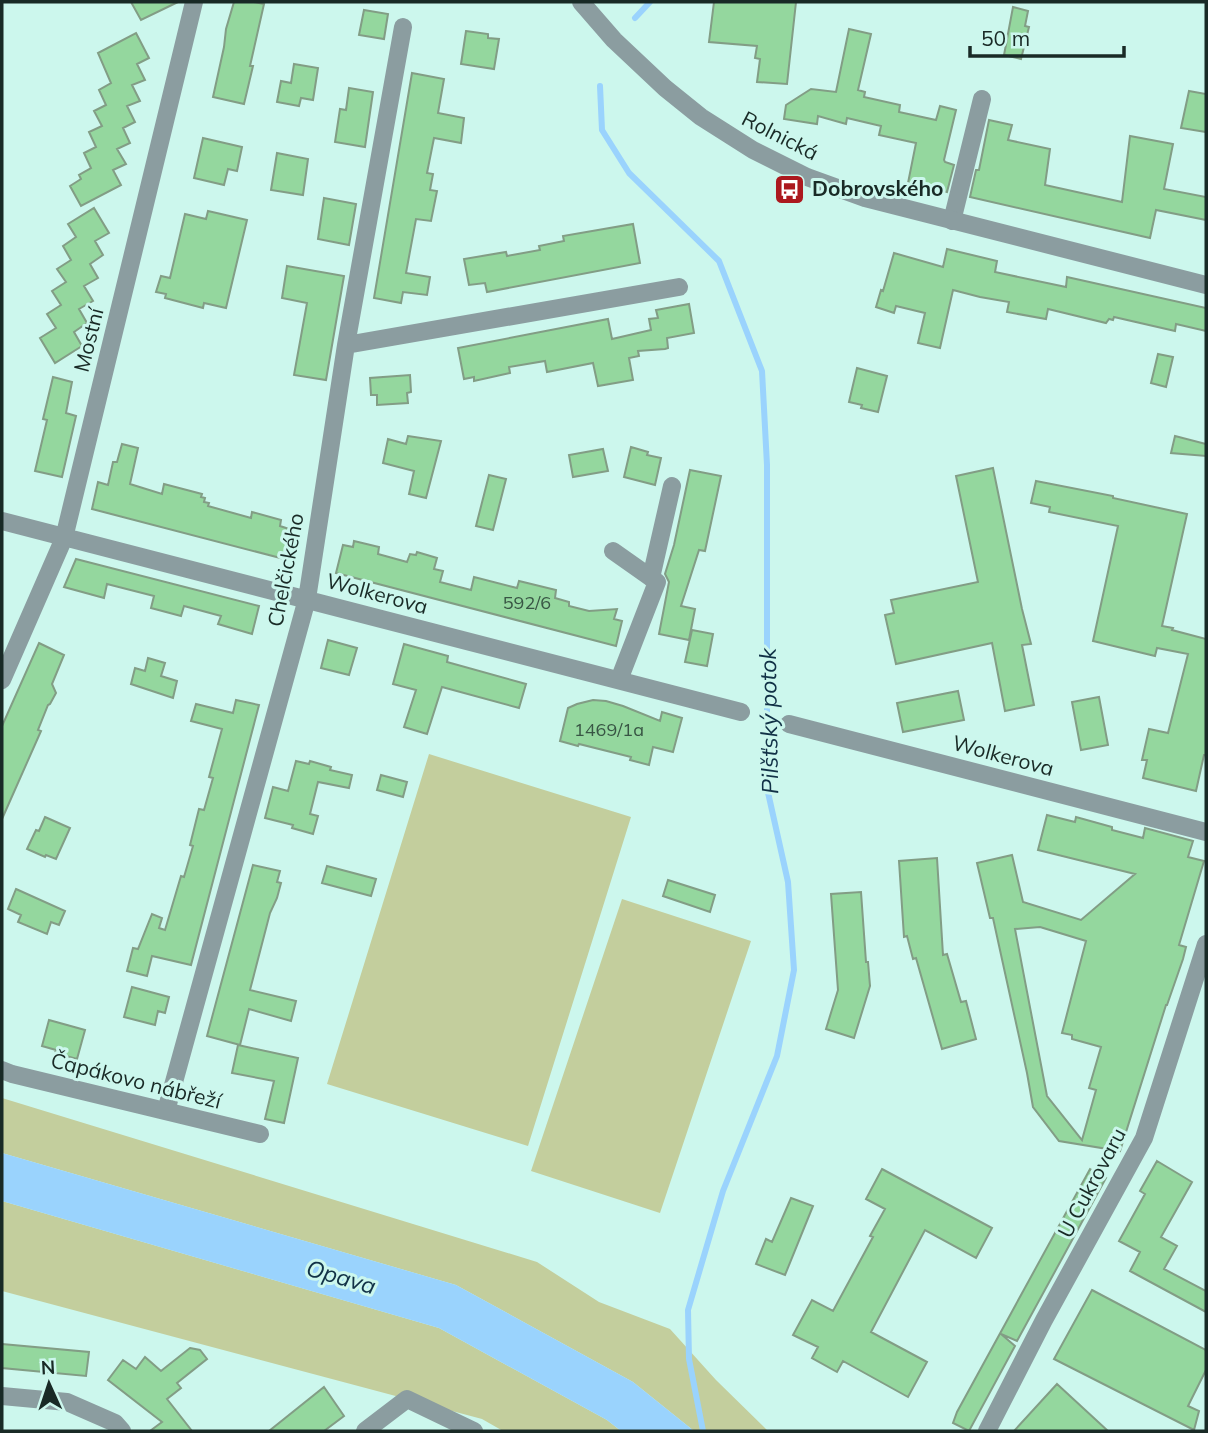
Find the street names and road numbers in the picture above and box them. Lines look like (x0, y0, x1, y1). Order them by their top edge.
street label: Rolnická (738, 105, 823, 165)
street label: Mostní (68, 304, 109, 374)
street label: Chelčického (261, 511, 309, 629)
street label: Wolkerova (324, 567, 431, 619)
street label: Wolkerova (950, 729, 1057, 781)
street label: Čapákovo nábřeží (48, 1046, 225, 1114)
street label: U Cukrovaru (1051, 1123, 1131, 1242)

